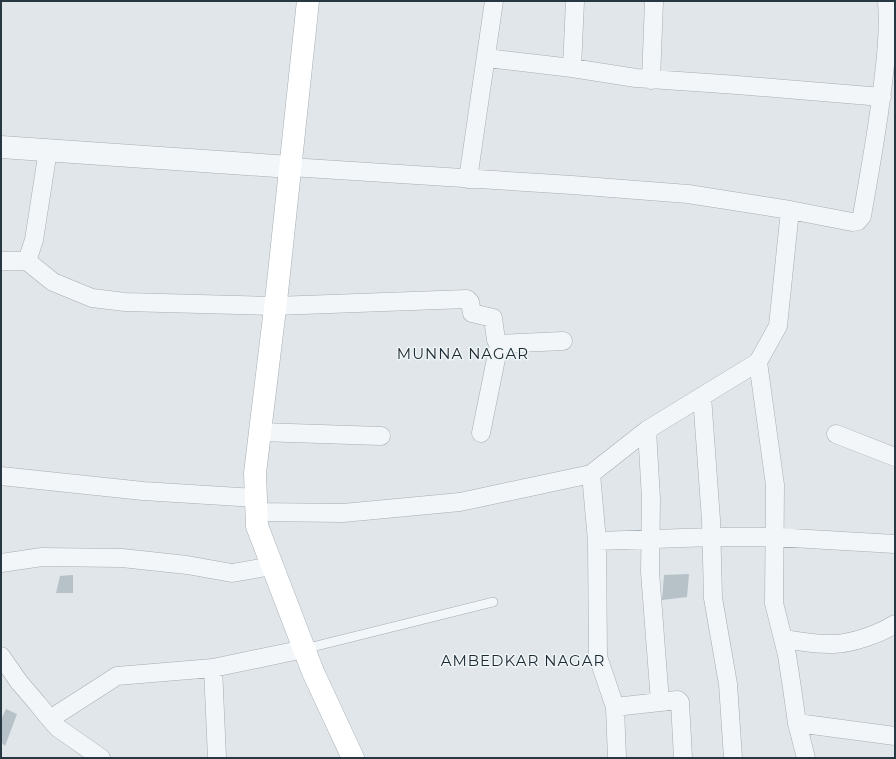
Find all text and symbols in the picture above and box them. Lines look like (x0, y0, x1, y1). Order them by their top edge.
district label: MUNNA NAGAR (397, 344, 529, 363)
district label: AMBEDKAR NAGAR (441, 651, 605, 670)

